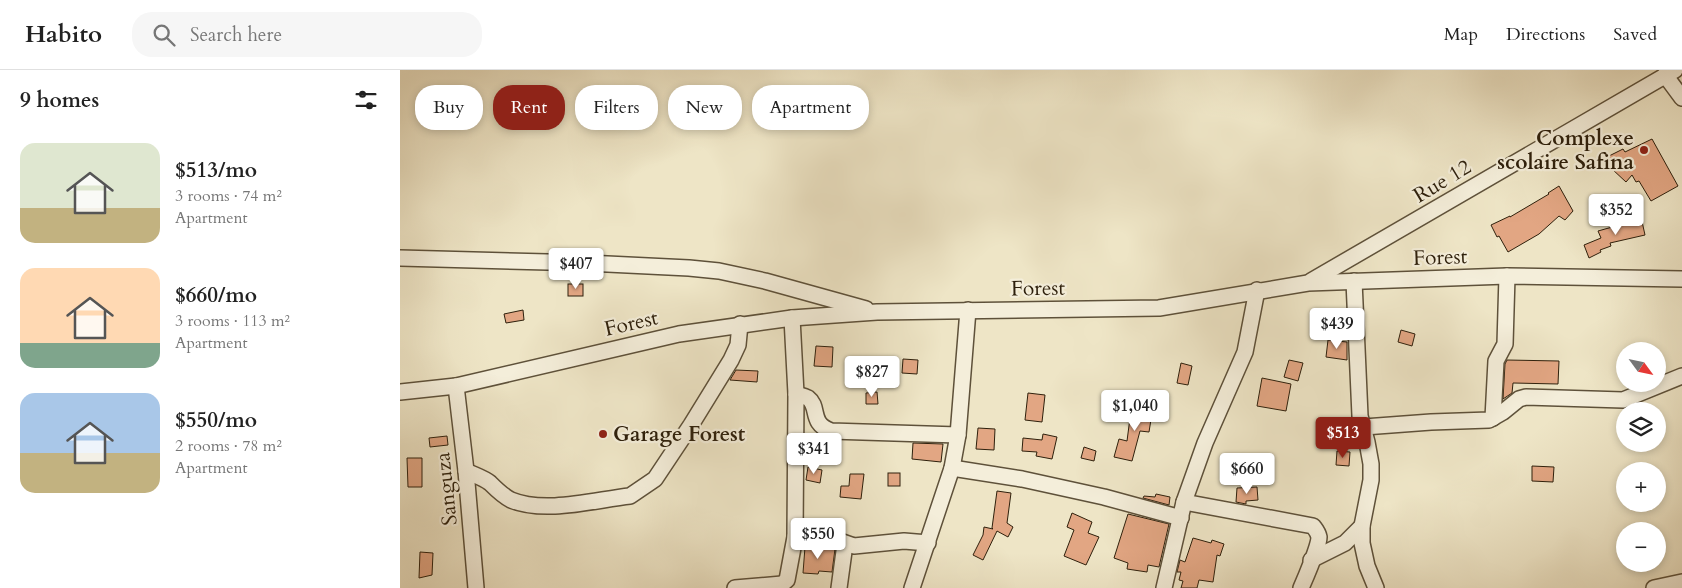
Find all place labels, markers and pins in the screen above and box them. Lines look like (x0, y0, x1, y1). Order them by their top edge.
place label: Complexe scolaire Safina (1497, 124, 1635, 177)
marker: Complexe scolaire Safina (1638, 144, 1650, 156)
pin: $352 (1586, 194, 1646, 236)
pin: $407 (546, 248, 606, 290)
pin: $439 (1307, 308, 1367, 350)
pin: $827 (842, 356, 902, 398)
pin: $1,040 (1094, 390, 1176, 432)
pin: $513 (1313, 416, 1373, 459)
place label: Garage Forest (613, 420, 746, 449)
marker: Garage Forest (597, 428, 609, 440)
pin: $341 (784, 432, 844, 475)
pin: $660 (1217, 452, 1277, 495)
pin: $550 (788, 518, 848, 560)

